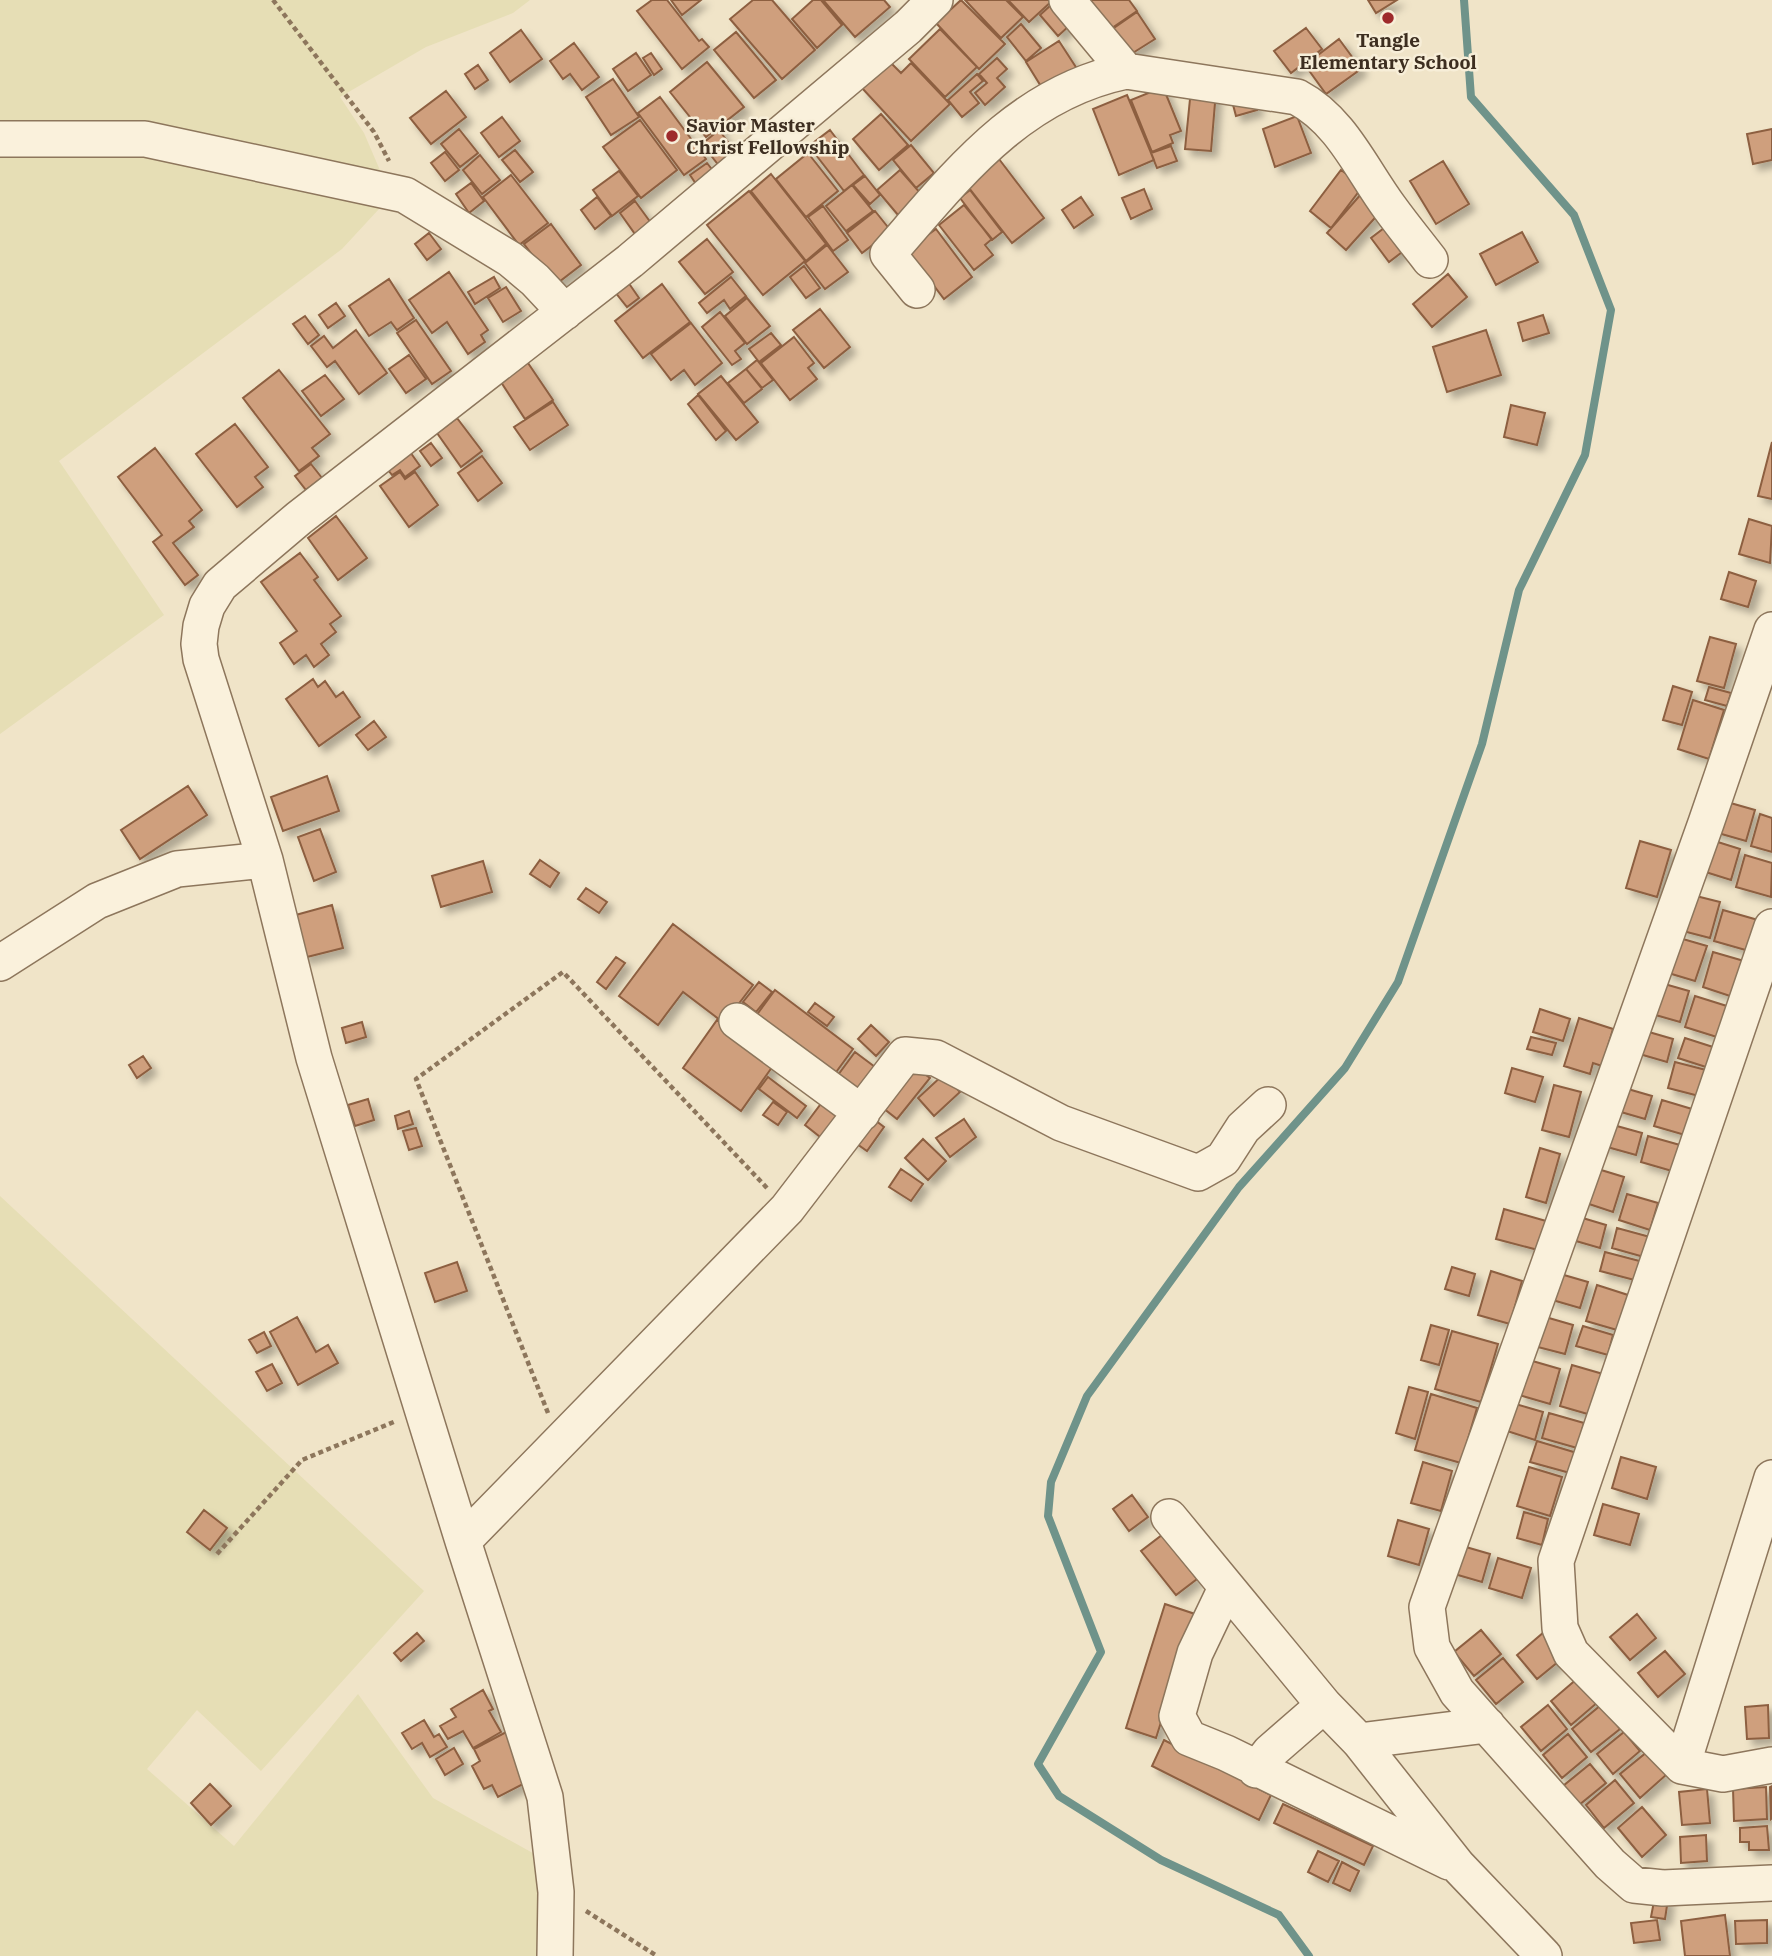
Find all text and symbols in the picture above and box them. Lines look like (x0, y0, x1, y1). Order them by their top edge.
marker: Tangle Elementary School (1380, 10, 1396, 26)
place label: Tangle Elementary School (1299, 28, 1477, 74)
place label: Savior Master Christ Fellowship (686, 113, 850, 159)
marker: Savior Master Christ Fellowship (664, 128, 680, 144)

